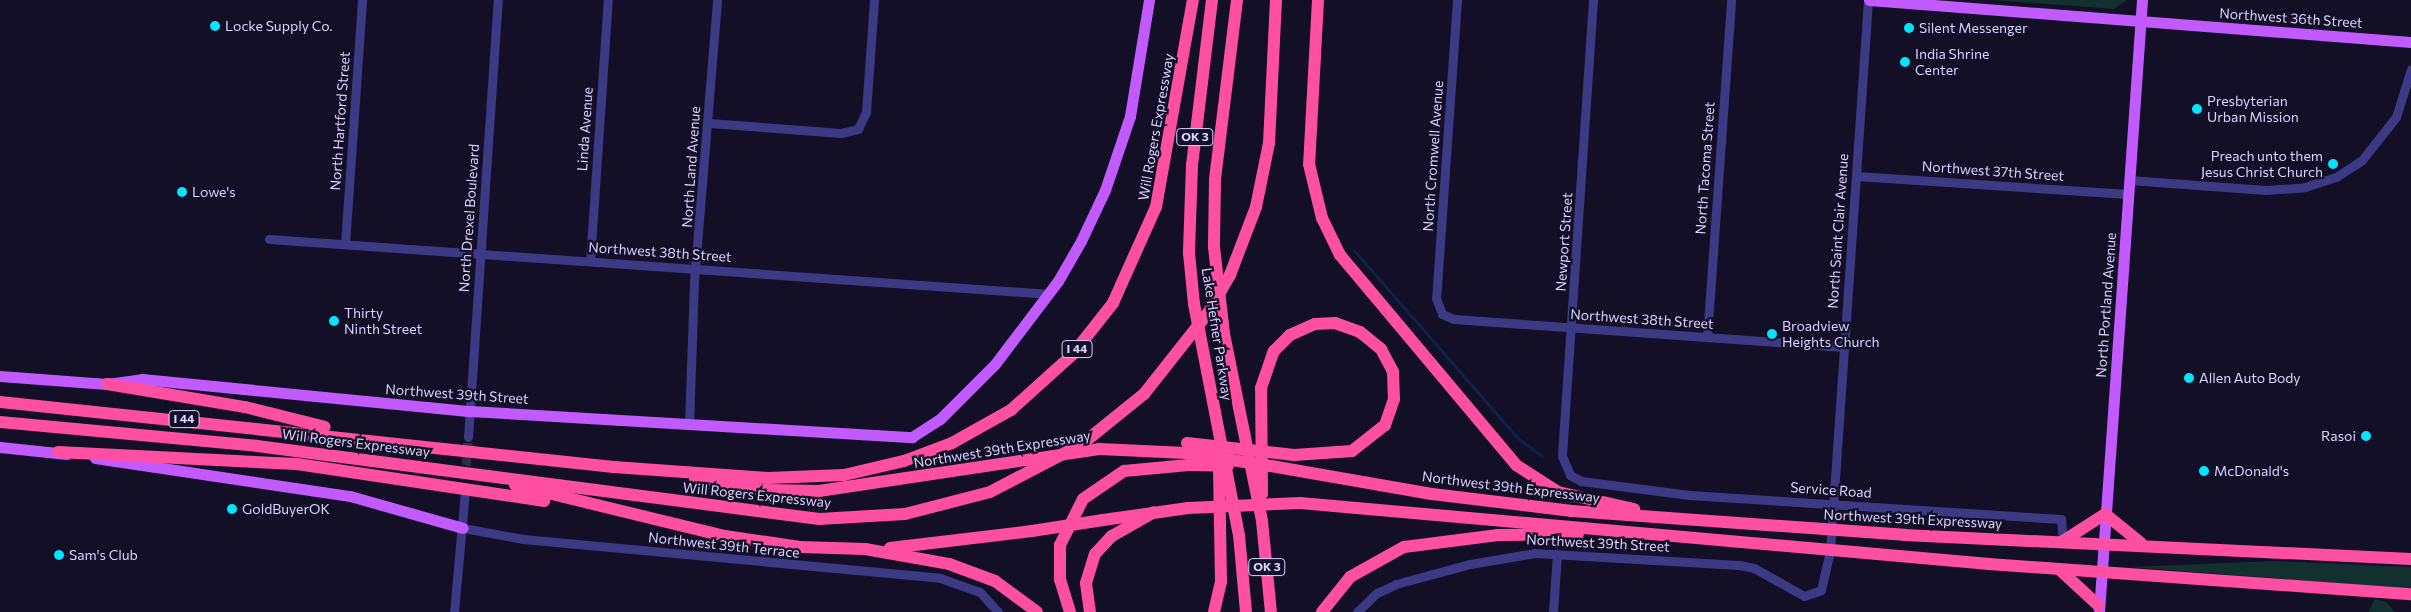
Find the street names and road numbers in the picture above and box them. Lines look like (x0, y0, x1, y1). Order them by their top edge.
street label: Northwest 36th Street (2219, 5, 2363, 31)
street label: North Hartford Street (327, 51, 353, 191)
street label: Will Rogers Expressway (1135, 52, 1177, 202)
street label: North Cromwell Avenue (1419, 80, 1447, 232)
street label: Linda Avenue (574, 86, 596, 172)
street label: North Tacoma Street (1692, 101, 1718, 235)
street label: North Land Avenue (678, 106, 704, 228)
road number: OK 3 (1176, 128, 1214, 146)
street label: North Drexel Boulevard (455, 143, 483, 293)
street label: North Saint Clair Avenue (1824, 153, 1852, 309)
street label: Northwest 37th Street (1921, 158, 2065, 184)
street label: Newport Street (1552, 192, 1576, 292)
street label: North Portland Avenue (2093, 232, 2119, 378)
street label: Northwest 38th Street (588, 239, 732, 265)
street label: Lake Hefner Parkway (1198, 266, 1236, 402)
street label: Northwest 38th Street (1570, 306, 1714, 332)
road number: I 44 (1061, 339, 1093, 358)
street label: Northwest 39th Street (385, 381, 529, 407)
road number: I 44 (168, 409, 200, 428)
street label: Will Rogers Expressway (281, 426, 431, 460)
street label: Northwest 39th Expressway (912, 427, 1092, 471)
street label: Northwest 39th Expressway (1421, 468, 1601, 506)
street label: Will Rogers Expressway (682, 479, 832, 511)
street label: Service Road (1790, 479, 1872, 501)
street label: Northwest 39th Expressway (1823, 506, 2003, 532)
street label: Northwest 39th Terrace (647, 529, 801, 561)
street label: Northwest 39th Street (1526, 531, 1670, 555)
road number: OK 3 (1248, 558, 1286, 576)

